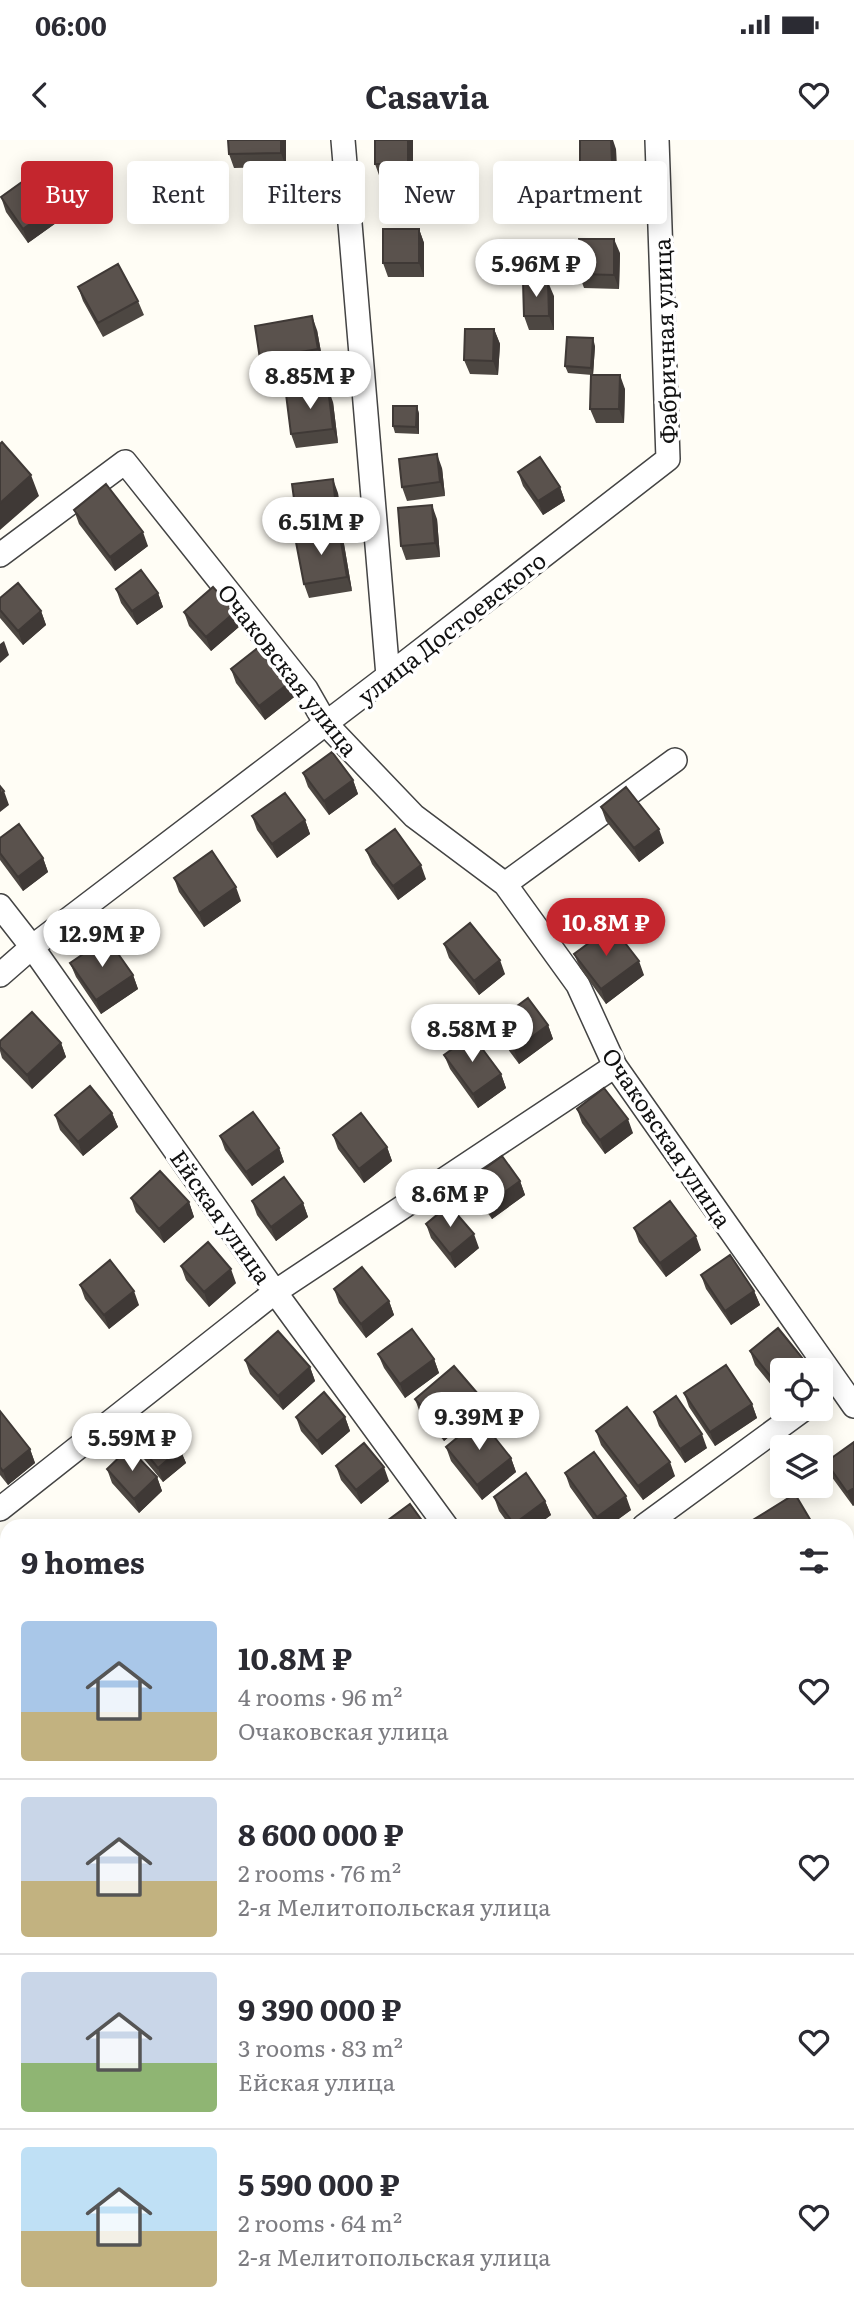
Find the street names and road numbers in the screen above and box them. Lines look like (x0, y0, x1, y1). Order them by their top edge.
street label: Фабричная улица (643, 237, 685, 444)
street label: улица Достоевского (349, 542, 553, 712)
street label: Очаковская улица (211, 576, 368, 763)
street label: Очаковская улица (595, 1040, 741, 1234)
street label: Ейская улица (163, 1142, 281, 1291)

